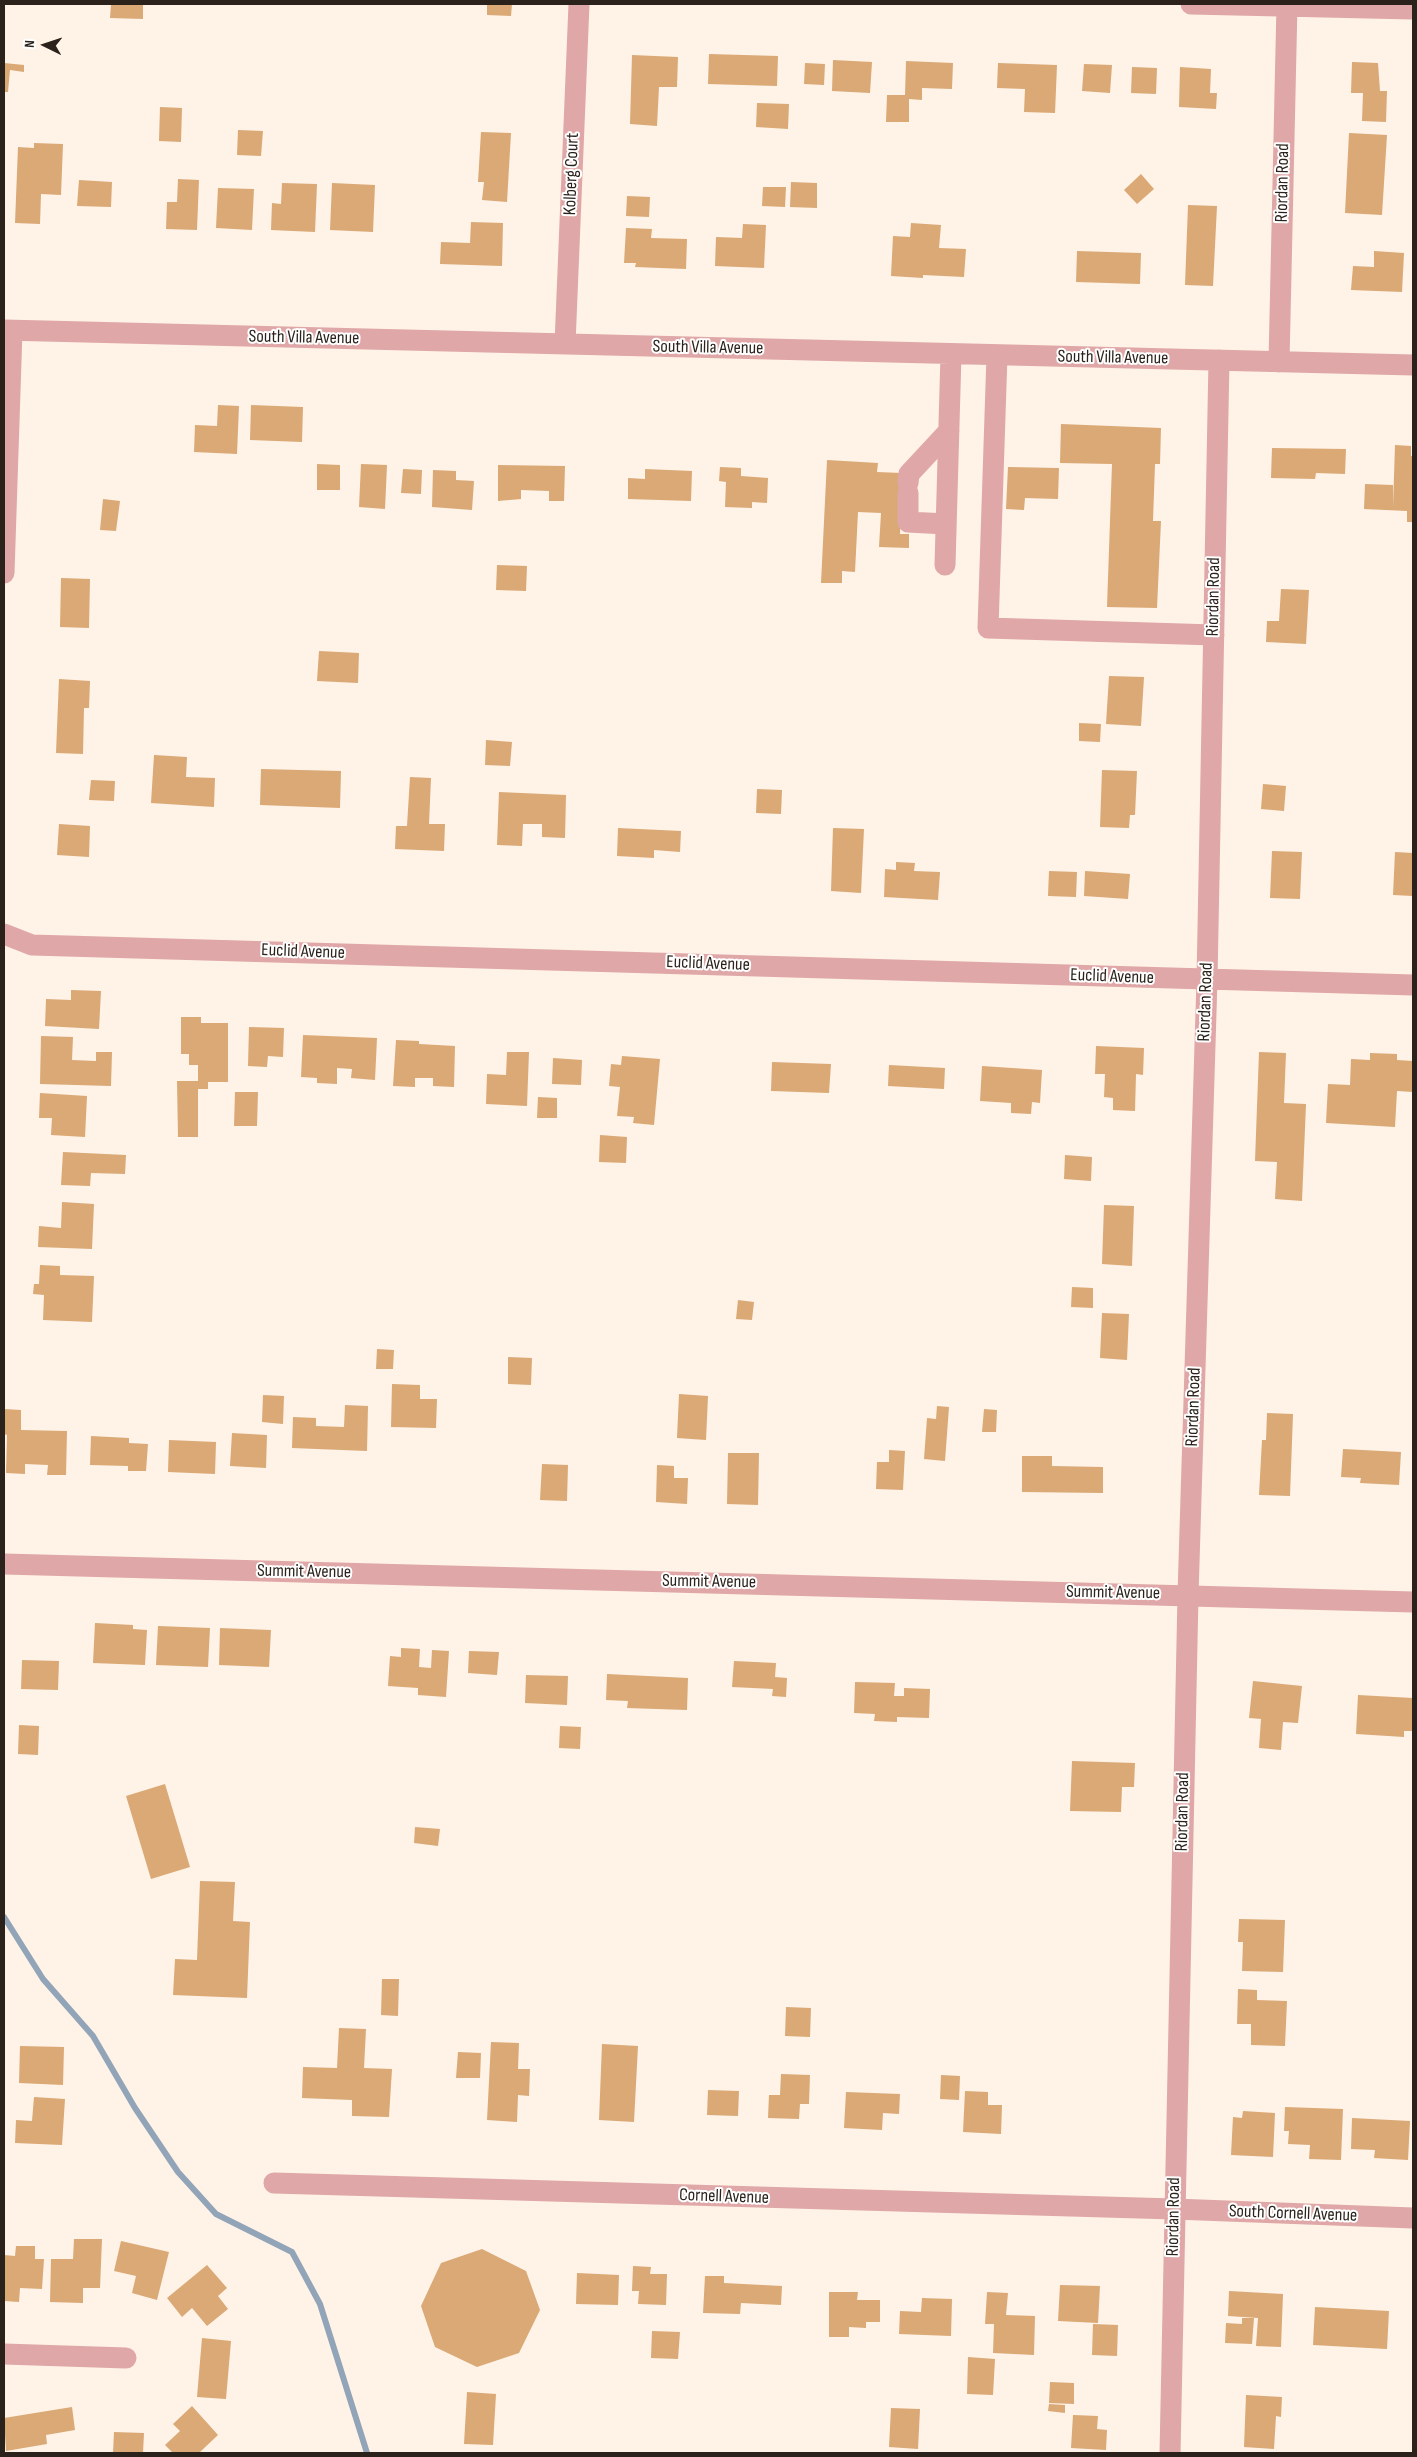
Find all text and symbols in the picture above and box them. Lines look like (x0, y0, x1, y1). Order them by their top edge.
north arrow (20, 20, 70, 70)
text: N (21, 40, 38, 48)
street label: Kolberg Court (560, 132, 584, 216)
street label: Riordan Road (1272, 143, 1294, 223)
street label: South Villa Avenue (248, 326, 360, 350)
street label: South Villa Avenue (652, 336, 764, 360)
street label: South Villa Avenue (1057, 346, 1169, 370)
street label: Riordan Road (1203, 557, 1225, 637)
street label: Euclid Avenue (261, 940, 345, 964)
street label: Euclid Avenue (666, 952, 750, 976)
street label: Riordan Road (1194, 962, 1218, 1042)
street label: Euclid Avenue (1070, 965, 1154, 989)
street label: Riordan Road (1182, 1367, 1206, 1447)
street label: Summit Avenue (257, 1560, 351, 1584)
street label: Summit Avenue (662, 1570, 756, 1594)
street label: Summit Avenue (1066, 1581, 1160, 1605)
street label: Riordan Road (1172, 1772, 1194, 1852)
street label: Riordan Road (1163, 2177, 1185, 2257)
street label: Cornell Avenue (679, 2185, 769, 2209)
street label: South Cornell Avenue (1228, 2201, 1358, 2227)

